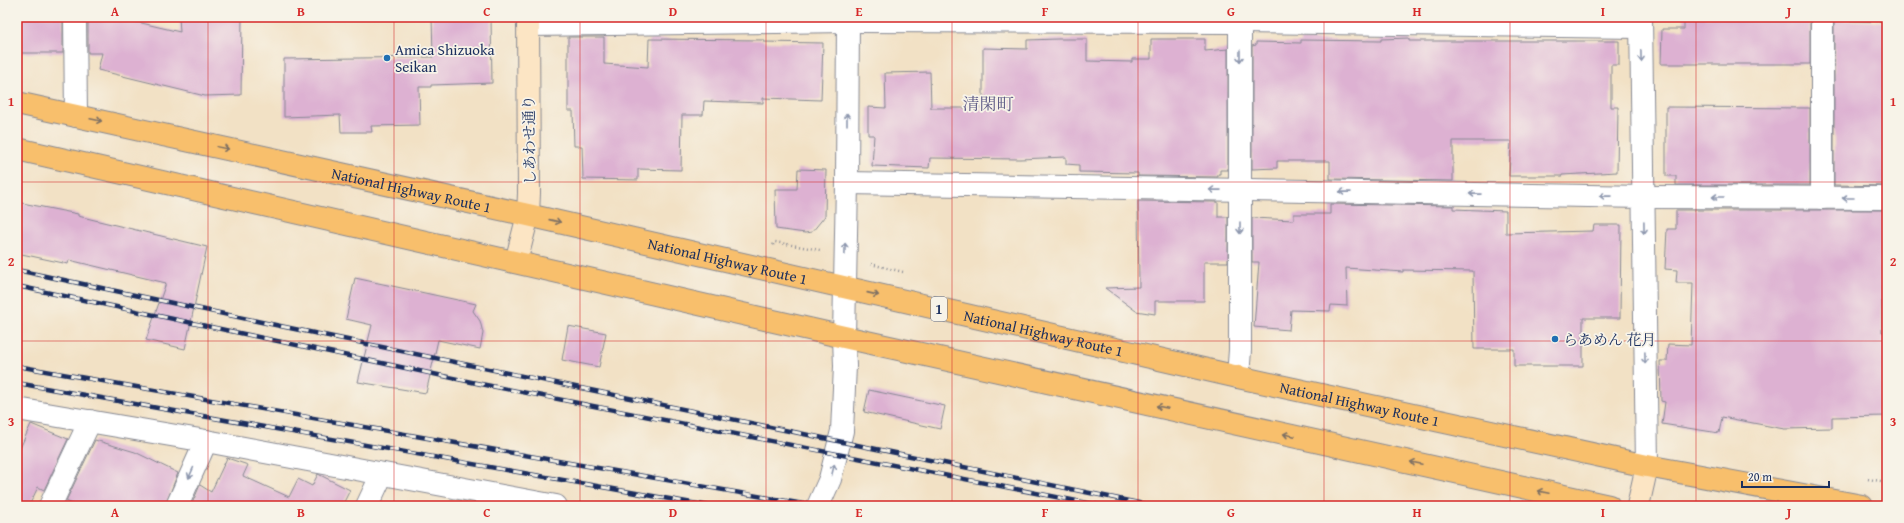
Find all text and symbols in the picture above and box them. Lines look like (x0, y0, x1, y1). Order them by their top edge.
text: A (111, 2, 120, 21)
text: B (297, 2, 305, 21)
text: C (483, 2, 491, 21)
text: D (669, 2, 677, 21)
text: E (856, 2, 863, 21)
text: F (1042, 2, 1049, 21)
text: G (1227, 2, 1235, 21)
text: H (1412, 2, 1422, 21)
text: I (1601, 2, 1605, 21)
text: J (1785, 2, 1792, 21)
place label: Amica Shizuoka Seikan (395, 39, 495, 77)
one-way arrow (1236, 49, 1244, 62)
one-way arrow (1638, 49, 1645, 62)
marker: Amica Shizuoka Seikan (382, 53, 392, 63)
district label: 清閑町 (963, 91, 1014, 116)
text: 1 (8, 92, 14, 111)
text: 1 (1890, 92, 1896, 111)
street label: しあわせ通り (518, 95, 540, 185)
one-way arrow (843, 113, 851, 126)
one-way arrow (89, 117, 102, 125)
one-way arrow (216, 145, 229, 153)
street label: National Highway Route 1 (330, 162, 493, 217)
one-way arrow (1209, 186, 1222, 194)
one-way arrow (1339, 188, 1352, 196)
one-way arrow (1469, 190, 1482, 198)
one-way arrow (1599, 192, 1612, 200)
one-way arrow (1712, 193, 1725, 201)
one-way arrow (1842, 194, 1855, 202)
one-way arrow (549, 218, 562, 225)
one-way arrow (1236, 221, 1244, 234)
one-way arrow (1640, 221, 1648, 234)
street label: National Highway Route 1 (646, 232, 809, 289)
one-way arrow (841, 243, 849, 256)
text: 2 (8, 252, 15, 271)
text: 2 (1890, 252, 1897, 271)
one-way arrow (866, 291, 879, 299)
road number: 1 (931, 297, 947, 321)
street label: National Highway Route 1 (962, 304, 1125, 361)
place label: らあめん 花月 (1563, 329, 1656, 350)
marker: らあめん 花月 (1550, 334, 1560, 344)
one-way arrow (1641, 351, 1649, 364)
street label: National Highway Route 1 (1278, 376, 1442, 431)
one-way arrow (1156, 403, 1169, 411)
text: 3 (8, 412, 14, 431)
text: 3 (1890, 412, 1896, 431)
one-way arrow (1283, 431, 1296, 439)
one-way arrow (1410, 459, 1423, 467)
scale bar (1742, 463, 1829, 489)
one-way arrow (829, 464, 837, 477)
one-way arrow (187, 467, 194, 479)
text: 20 m (1748, 468, 1772, 485)
one-way arrow (1537, 487, 1550, 495)
text: A (111, 503, 120, 522)
text: B (297, 503, 305, 522)
text: C (483, 503, 491, 522)
text: D (669, 503, 677, 522)
text: E (856, 503, 863, 522)
text: F (1042, 503, 1049, 522)
text: G (1227, 503, 1235, 522)
text: H (1412, 503, 1422, 522)
text: I (1601, 503, 1605, 522)
text: J (1785, 503, 1792, 522)

